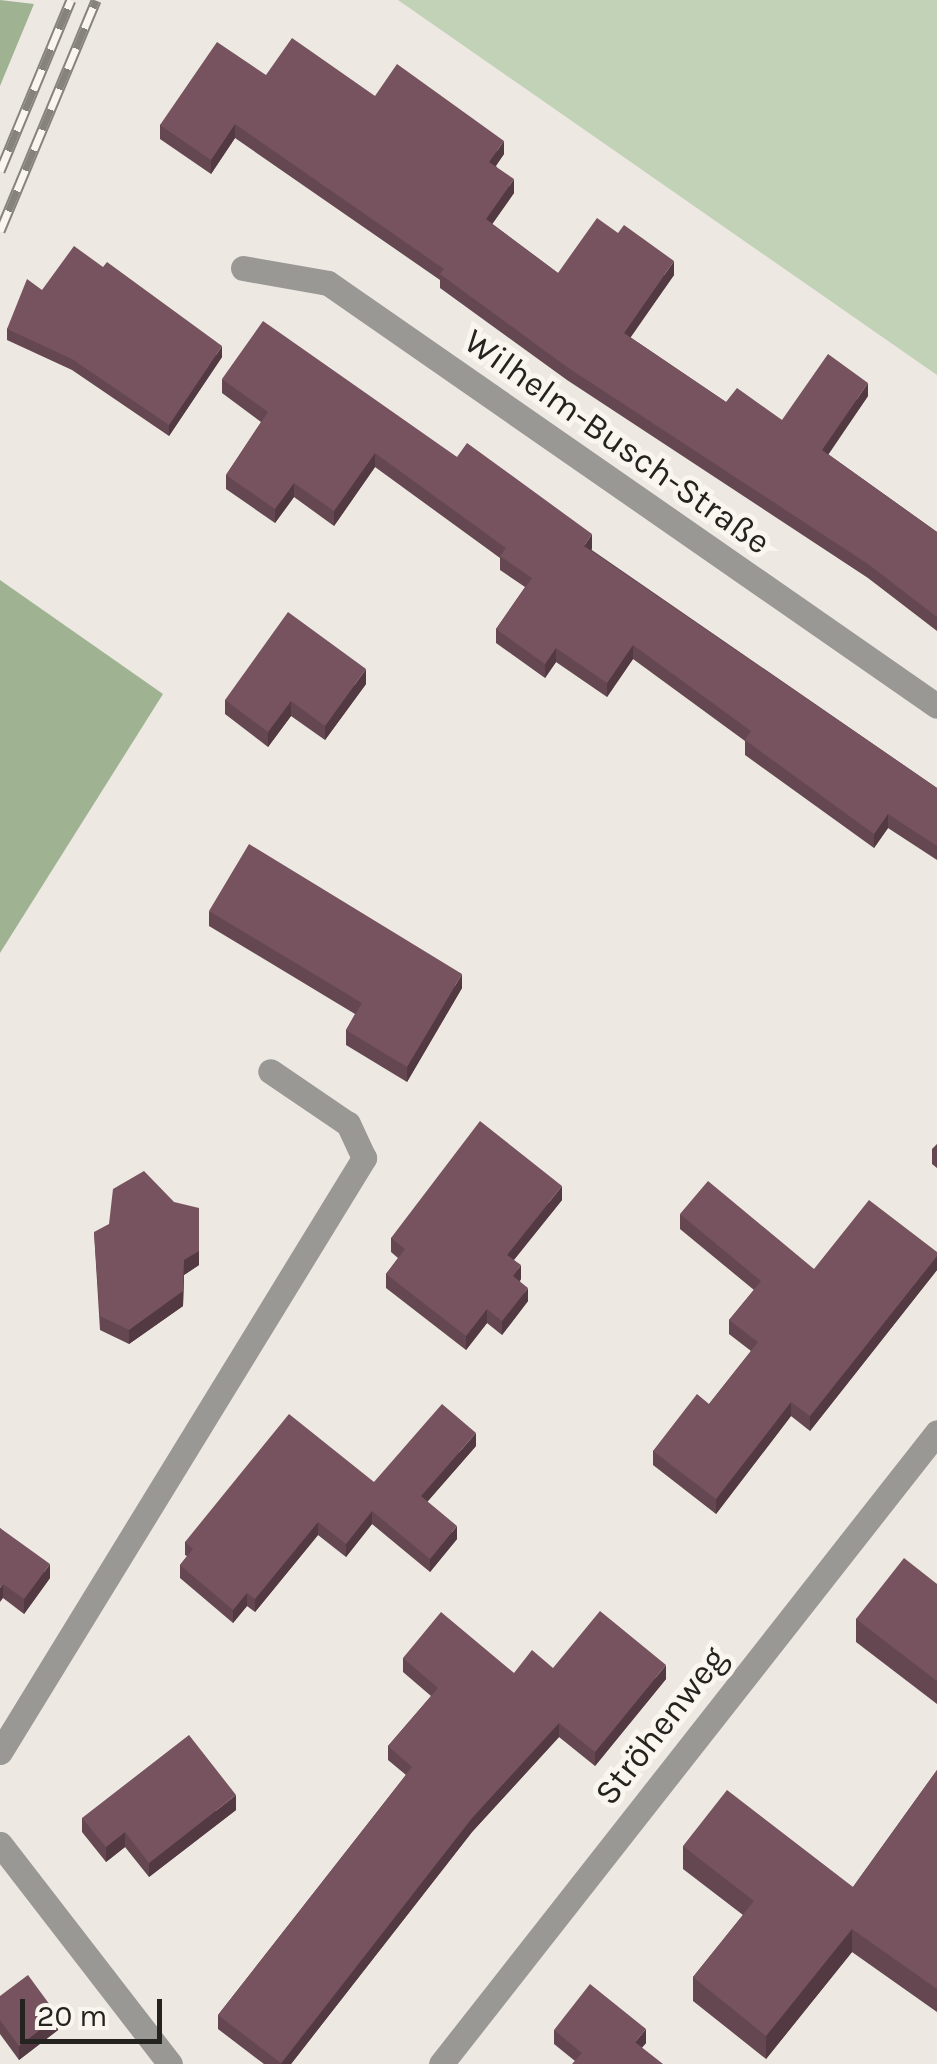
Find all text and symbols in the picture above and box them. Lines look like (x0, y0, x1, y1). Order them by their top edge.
street label: Wilhelm-Busch-Straße (456, 320, 778, 564)
street label: Ströhenweg (586, 1638, 736, 1814)
scale bar (25, 1979, 168, 2041)
text: 20 m (37, 1998, 107, 2034)

